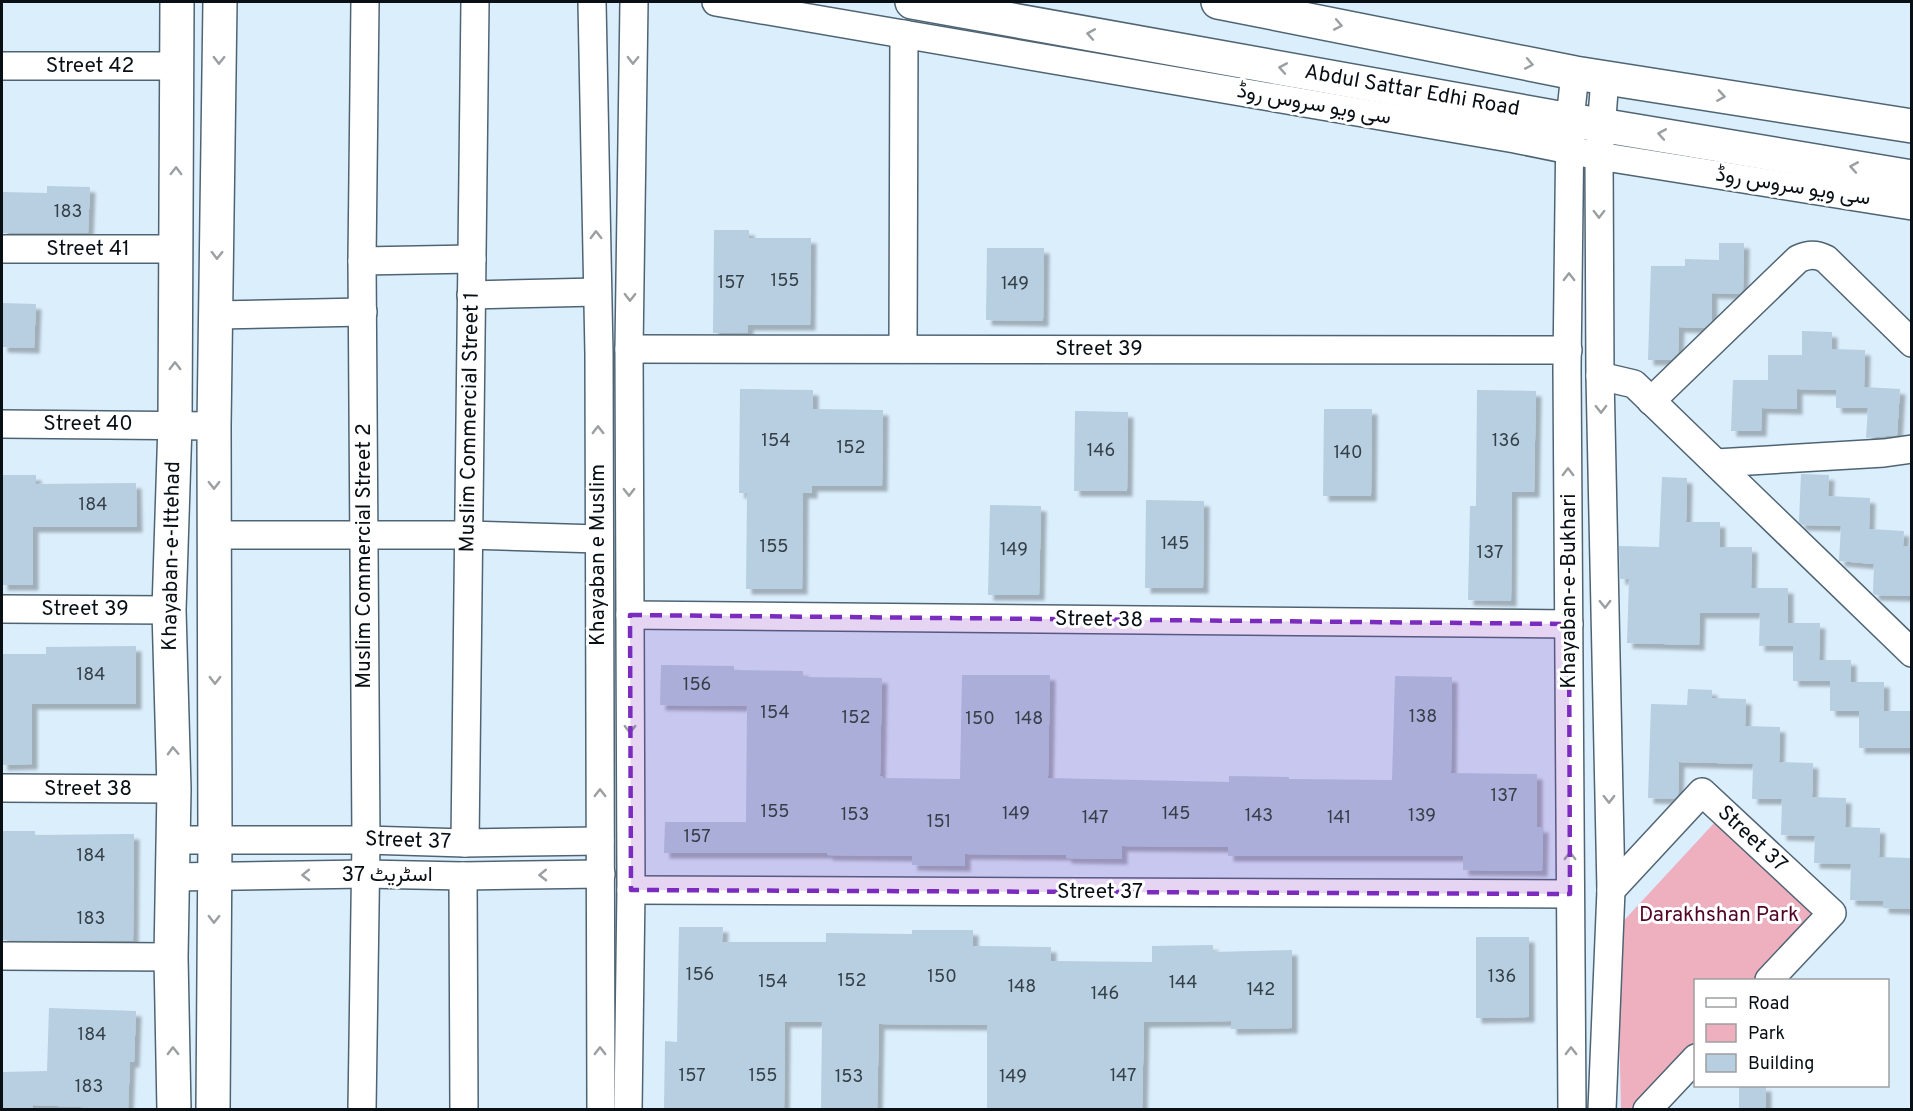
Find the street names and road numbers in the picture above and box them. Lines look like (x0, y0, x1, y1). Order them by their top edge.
street label: Street 42 (46, 53, 134, 80)
street label: Abdul Sattar Edhi Road (1302, 59, 1522, 123)
street label: سی ویو سروس روڈ (1235, 78, 1393, 132)
street label: سی ویو سروس روڈ (1714, 161, 1872, 213)
street label: Street 41 (46, 236, 130, 263)
street label: Muslim Commercial Street 1 (454, 291, 486, 553)
street label: Street 39 (1055, 336, 1143, 363)
street label: Street 40 (43, 411, 133, 438)
street label: Muslim Commercial Street 2 (351, 423, 378, 689)
street label: Khayaban-e-Ittehad (157, 461, 187, 651)
street label: Khayaban e Muslim (585, 464, 612, 646)
street label: Khayaban-e-Bukhari (1556, 493, 1583, 689)
street label: Street 39 (41, 596, 129, 623)
street label: Street 38 (1055, 606, 1143, 634)
street label: Street 38 (44, 776, 132, 803)
street label: Street 37 (1711, 800, 1793, 878)
street label: Street 37 (364, 826, 452, 856)
street label: اسٹریٹ 37 (341, 862, 433, 889)
street label: Street 37 (1057, 879, 1143, 906)

